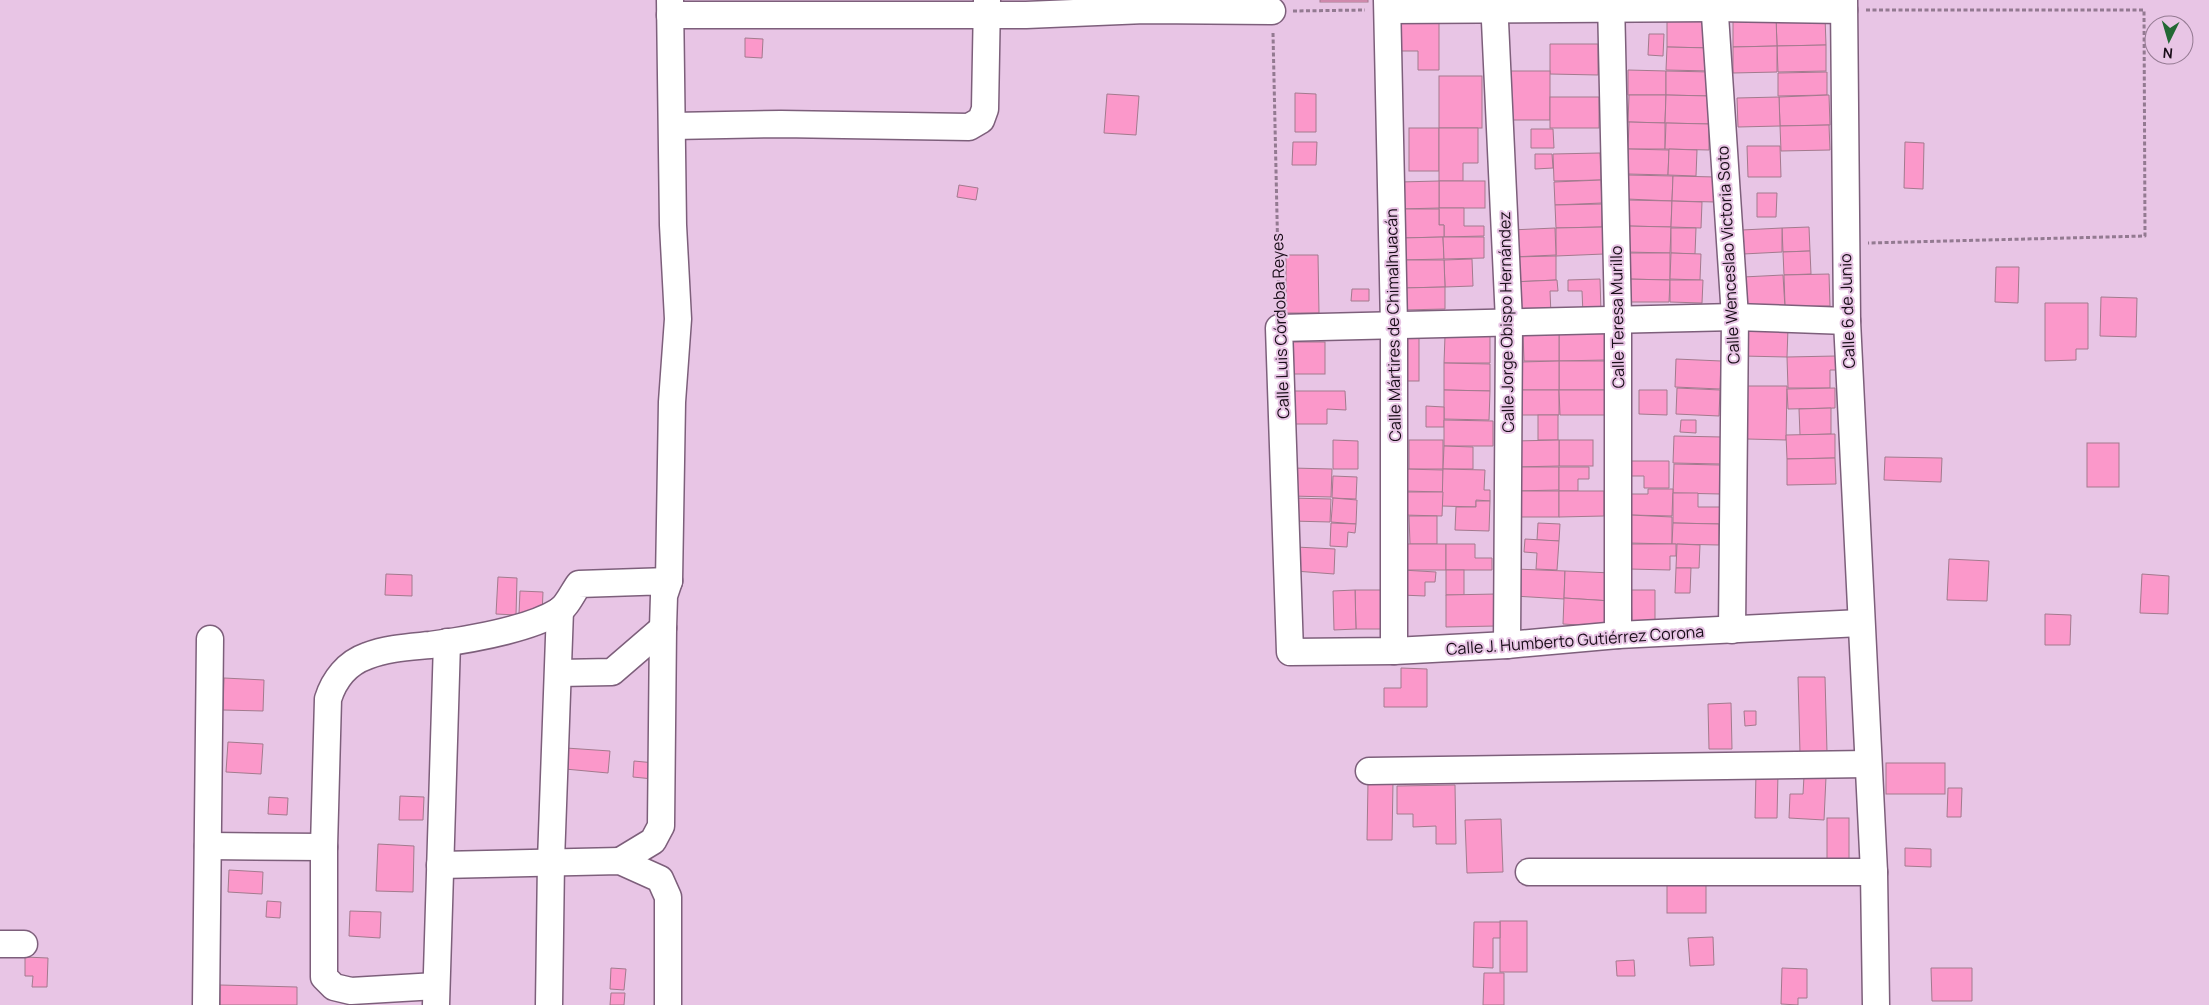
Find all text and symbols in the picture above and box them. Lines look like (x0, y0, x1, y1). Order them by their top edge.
north arrow (2144, 15, 2194, 65)
text: N (2162, 44, 2174, 63)
street label: Calle Wenceslao Victoria Soto (1711, 145, 1745, 365)
street label: Calle Mártires de Chimalhuacán (1380, 208, 1406, 442)
street label: Calle Jorge Obispo Hernández (1493, 211, 1519, 433)
street label: Calle Luis Córdoba Reyes (1266, 233, 1294, 419)
street label: Calle Teresa Murillo (1605, 245, 1629, 389)
street label: Calle 6 de Junio (1834, 253, 1860, 369)
street label: Calle J. Humberto Gutiérrez Corona (1445, 620, 1705, 660)

